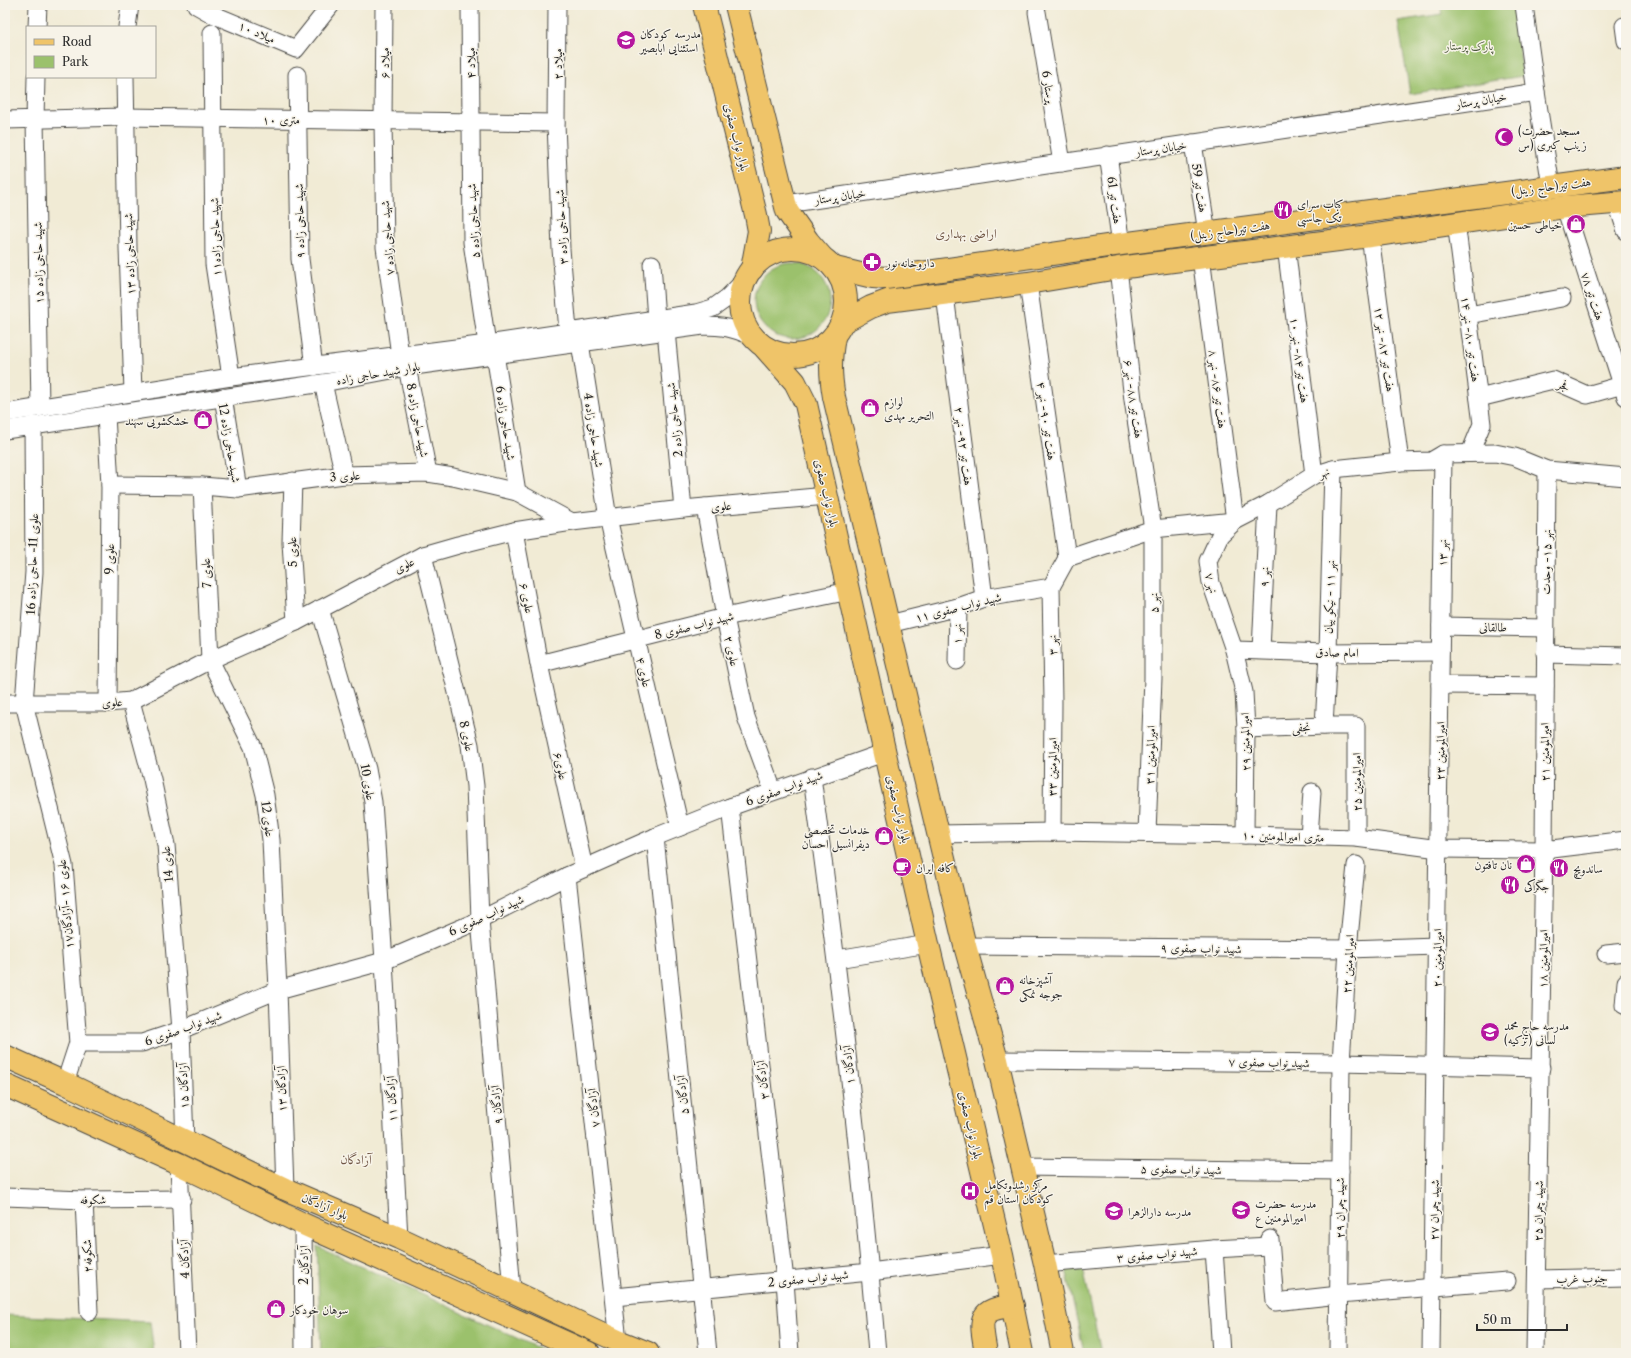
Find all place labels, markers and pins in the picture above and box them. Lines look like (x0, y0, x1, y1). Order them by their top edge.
place label: مدرسه کودکان استثنایی ابابصیر (638, 26, 701, 56)
school or university icon: مدرسه کودکان استثنایی ابابصیر (615, 29, 637, 51)
place label: (مسجد حضرت زینب کبری (س (1518, 123, 1587, 153)
mosque icon: (مسجد حضرت زینب کبری (س (1493, 126, 1515, 148)
place label: کباب سرای تک جاسبی (1297, 196, 1343, 228)
restaurant icon: کباب سرای تک جاسبی (1272, 199, 1294, 221)
shop icon: خیاطی حسین (1565, 213, 1587, 235)
place label: خیاطی حسین (1508, 217, 1562, 234)
pharmacy icon: داروخانه نور (861, 251, 883, 273)
place label: داروخانه نور (885, 255, 935, 271)
place label: لوازم التحریر مهدی (884, 394, 935, 424)
shop icon: لوازم التحریر مهدی (859, 397, 881, 419)
shop icon: خشکشویی سهند (192, 409, 214, 431)
place label: خشکشویی سهند (125, 413, 189, 429)
place label: خدمات تخصصی دیفرانسیل احسان (802, 822, 870, 853)
shop icon: خدمات تخصصی دیفرانسیل احسان (873, 825, 895, 847)
shop icon: نان تافتون (1515, 853, 1537, 875)
cafe icon: کافه ایران (891, 856, 913, 878)
place label: نان تافتون (1474, 857, 1512, 873)
restaurant icon: ساندویچ (1548, 857, 1570, 879)
place label: کافه ایران (916, 860, 954, 875)
place label: ساندویچ (1573, 861, 1603, 879)
restaurant icon: جگرکی (1499, 874, 1521, 896)
place label: جگرکی (1524, 878, 1549, 893)
place label: آشپزخانه جوجه نمکی (1019, 972, 1063, 1003)
shop icon: آشپزخانه جوجه نمکی (994, 975, 1016, 997)
place label: مدرسه حاج محمد لسانی (تزکیه) (1504, 1018, 1569, 1047)
school or university icon: مدرسه حاج محمد لسانی (تزکیه) (1479, 1021, 1501, 1043)
place label: مرکز رشدوتکامل کودکان استان قم (984, 1177, 1054, 1210)
hospital icon: مرکز رشدوتکامل کودکان استان قم (959, 1180, 981, 1202)
place label: مدرسه حضرت امیرالمومنین ع (1255, 1196, 1316, 1229)
school or university icon: مدرسه حضرت امیرالمومنین ع (1230, 1199, 1252, 1221)
school or university icon: مدرسه دارالزهرا (1103, 1200, 1125, 1222)
place label: مدرسه دارالزهرا (1128, 1204, 1191, 1220)
shop icon: سوهان خودکار (265, 1298, 287, 1320)
place label: سوهان خودکار (289, 1302, 349, 1318)

